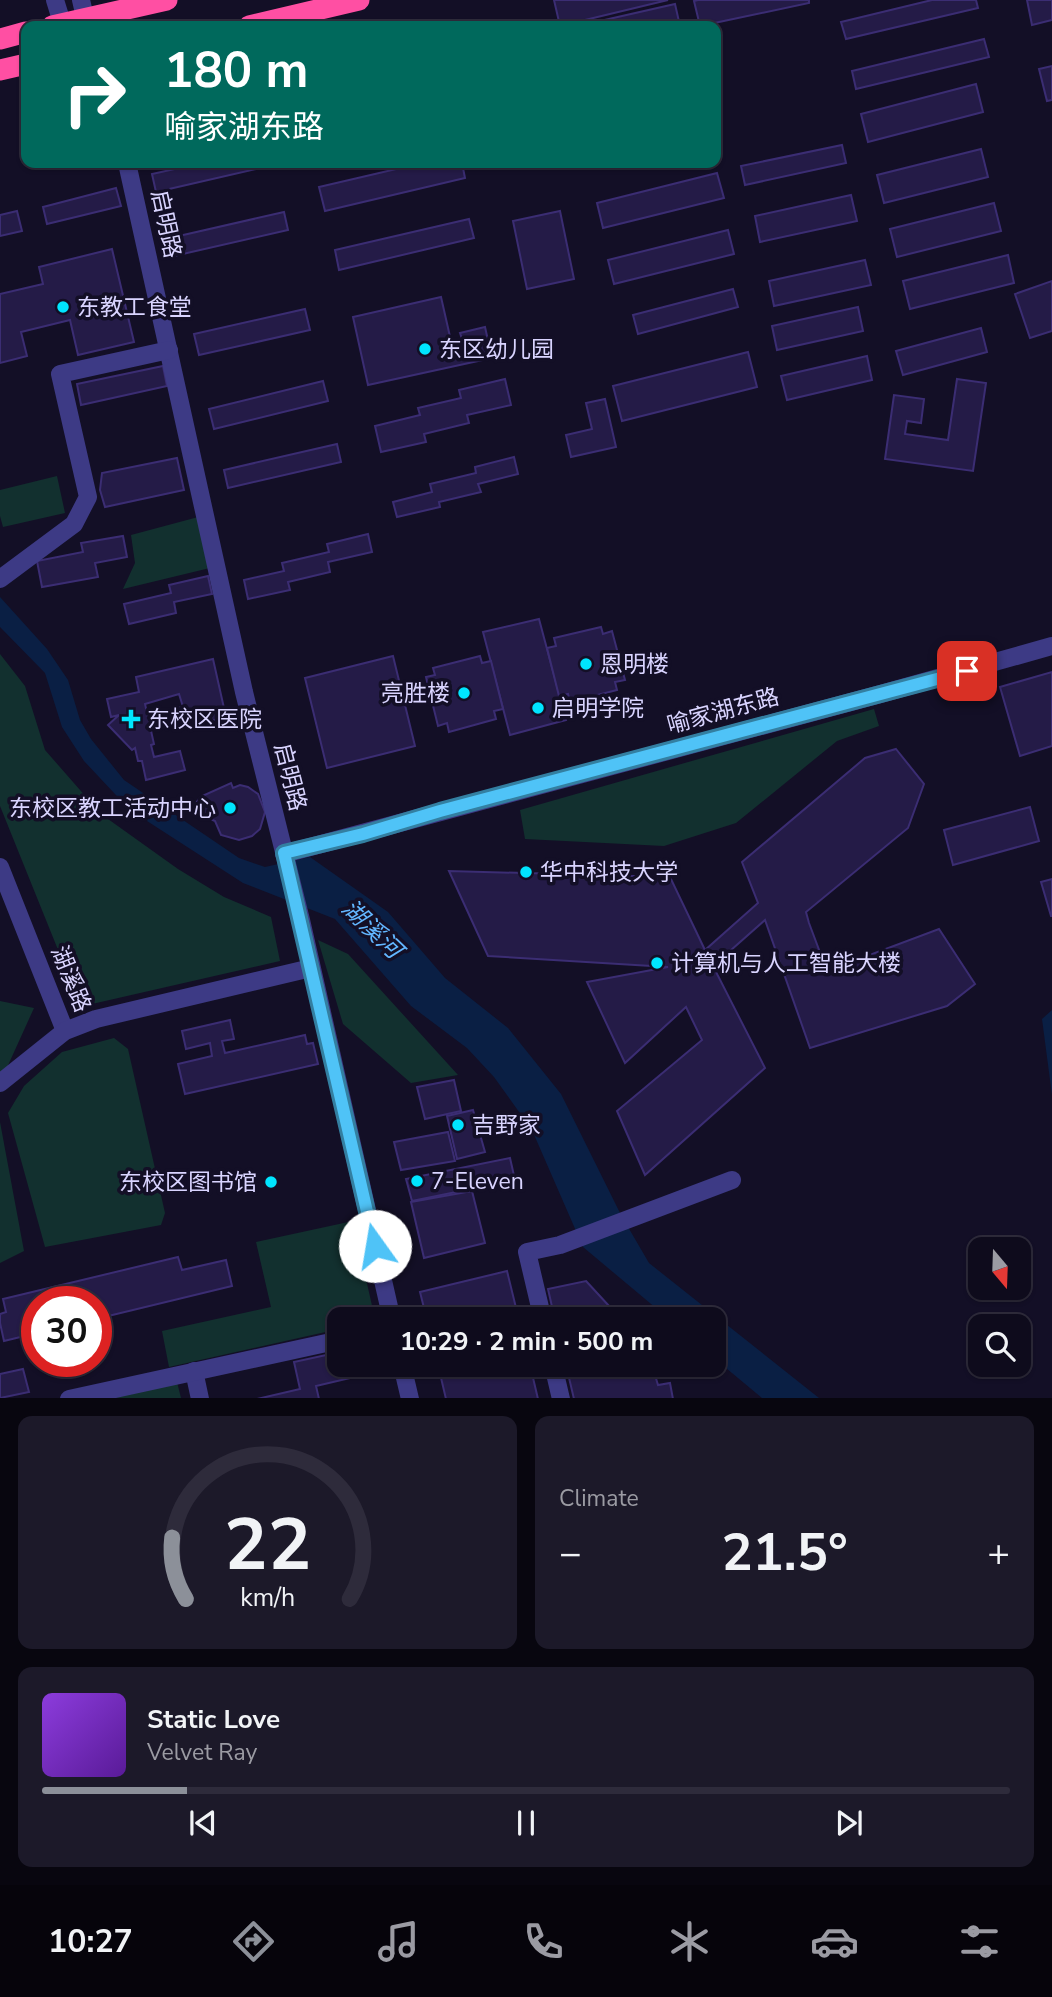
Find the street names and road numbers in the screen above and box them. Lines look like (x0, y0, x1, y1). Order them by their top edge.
street label: 启明路 (144, 187, 188, 261)
street label: 喻家湖东路 (663, 681, 783, 741)
street label: 启明路 (267, 740, 313, 814)
street label: 湖溪路 (44, 941, 98, 1017)

